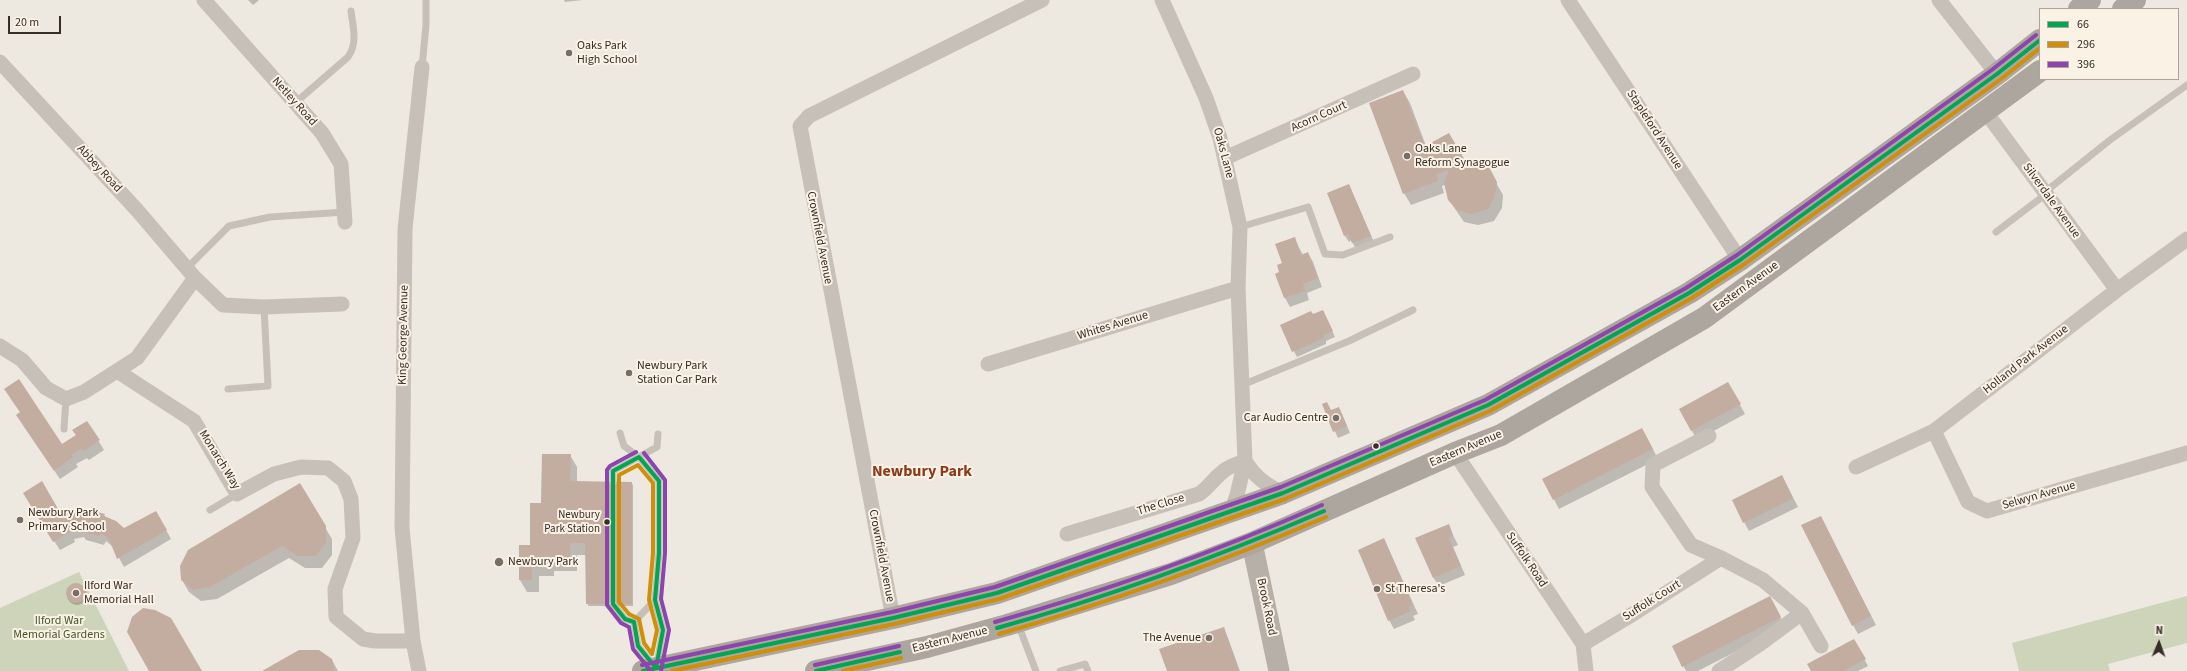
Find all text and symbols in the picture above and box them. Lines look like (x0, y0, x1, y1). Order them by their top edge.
scale bar (10, 8, 63, 34)
legend (2039, 8, 2179, 80)
text: 20 m (15, 14, 39, 31)
text: 66 (2077, 16, 2089, 33)
text: 296 (2077, 36, 2095, 53)
place label: Oaks Park High School (577, 39, 637, 67)
marker: Oaks Park High School (564, 48, 574, 58)
text: 396 (2077, 56, 2095, 73)
street label: Netley Road (268, 75, 320, 129)
street label: Stapleford Avenue (1623, 88, 1685, 172)
street label: Acorn Court (1289, 98, 1349, 136)
street label: Oaks Lane (1209, 126, 1237, 180)
street label: Abbey Road (73, 142, 125, 196)
place label: Oaks Lane Reform Synagogue (1415, 142, 1510, 170)
marker: Oaks Lane Reform Synagogue (1402, 151, 1412, 161)
street label: Silverdale Avenue (2019, 161, 2083, 241)
street label: Crownfield Avenue (803, 190, 835, 286)
street label: Eastern Avenue (1711, 259, 1781, 315)
street label: King George Avenue (396, 285, 412, 385)
street label: Whites Avenue (1076, 308, 1150, 344)
street label: Holland Park Avenue (1981, 322, 2071, 398)
place label: Newbury Park Station Car Park (637, 359, 717, 387)
marker: Newbury Park Station Car Park (624, 368, 634, 378)
place label: Car Audio Centre (1244, 411, 1328, 425)
marker: Car Audio Centre (1331, 413, 1341, 423)
street label: Eastern Avenue (1428, 427, 1504, 471)
street label: Monarch Way (195, 428, 243, 492)
unlabelled marker (1371, 441, 1381, 451)
district label: Newbury Park (872, 462, 972, 482)
street label: Selwyn Avenue (2001, 479, 2077, 513)
street label: The Close (1136, 491, 1186, 519)
place label: Newbury Park Primary School (28, 506, 105, 534)
street label: Crownfield Avenue (865, 508, 897, 604)
place label: Newbury Park Station (544, 509, 600, 535)
marker: Newbury Park Primary School (15, 515, 25, 525)
marker: Newbury Park Station (602, 517, 612, 527)
street label: Suffolk Road (1502, 530, 1550, 590)
place label: Newbury Park (508, 555, 578, 569)
marker: Newbury Park (493, 556, 505, 568)
street label: Brook Road (1253, 577, 1279, 637)
street label: Suffolk Court (1620, 577, 1684, 625)
place label: Ilford War Memorial Hall (84, 579, 154, 607)
place label: St Theresa's (1385, 582, 1445, 596)
marker: St Theresa's (1372, 584, 1382, 594)
marker: Ilford War Memorial Hall (71, 588, 81, 598)
park label: Ilford War Memorial Gardens (13, 614, 105, 642)
north arrow (2139, 623, 2179, 663)
text: N (2156, 623, 2163, 638)
street label: Eastern Avenue (911, 624, 989, 656)
place label: The Avenue (1143, 631, 1201, 645)
marker: The Avenue (1204, 633, 1214, 643)

